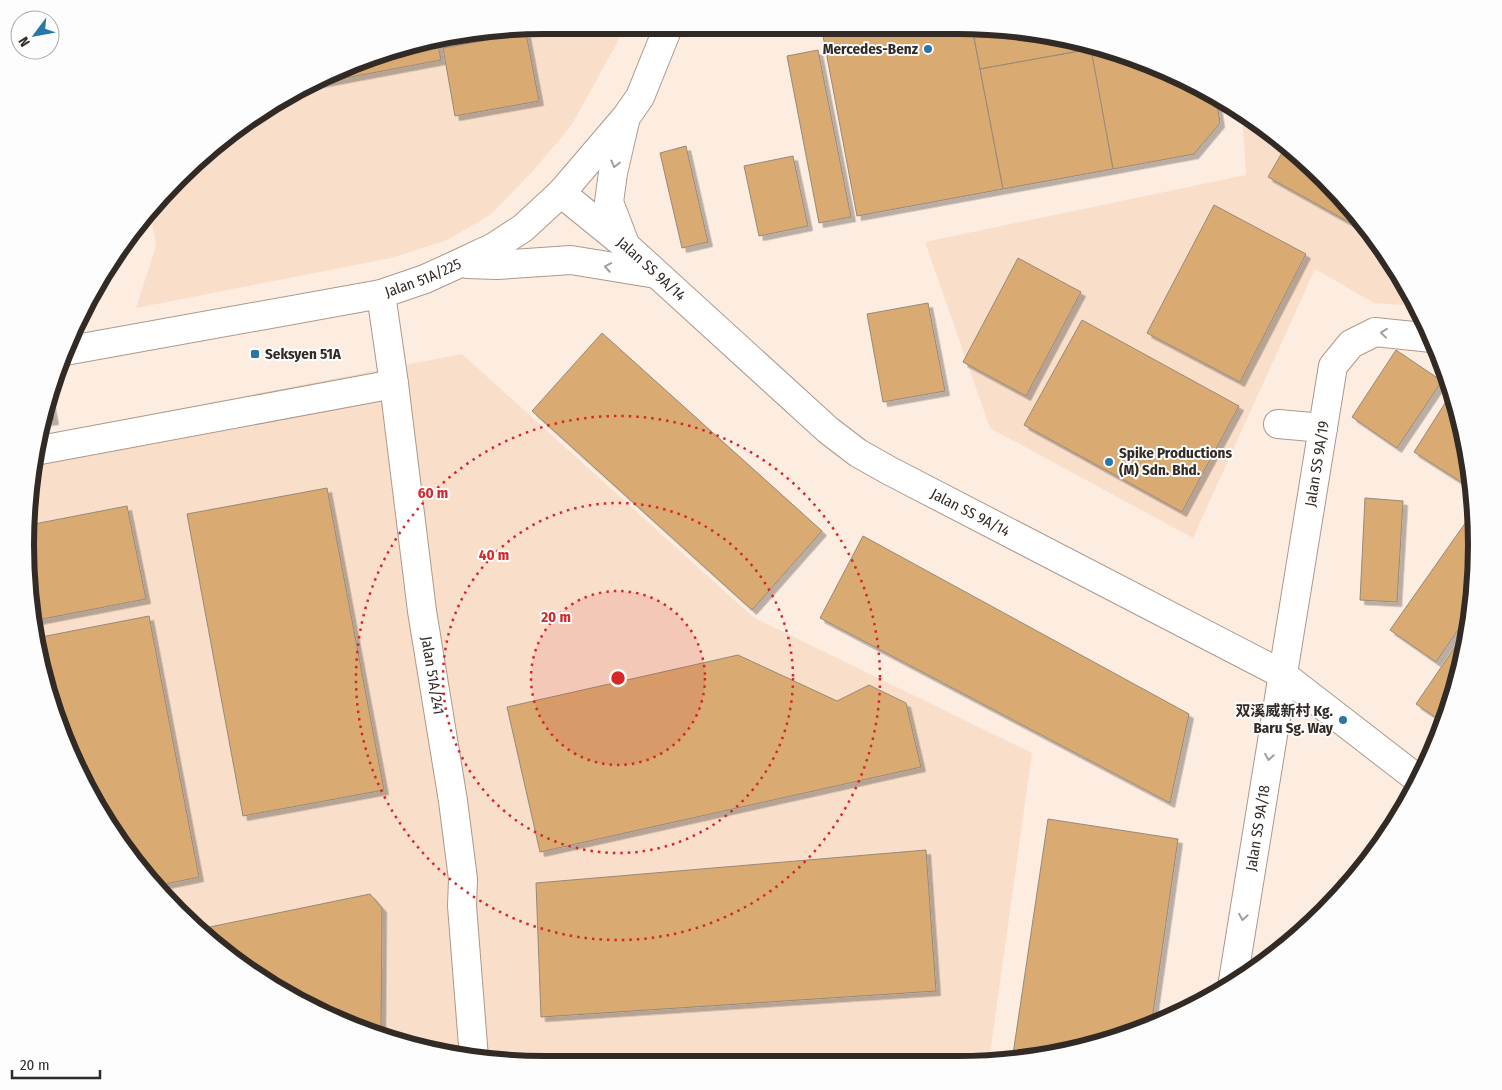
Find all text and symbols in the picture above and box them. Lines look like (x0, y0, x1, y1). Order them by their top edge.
north arrow (10, 10, 60, 60)
text: N (15, 34, 34, 50)
place label: Mercedes-Benz (823, 40, 919, 58)
marker: Mercedes-Benz (922, 43, 934, 55)
one-way arrow (610, 160, 621, 169)
street label: Jalan SS 9A/14 (613, 233, 689, 305)
street label: Jalan 51A/225 (383, 255, 464, 301)
one-way arrow (604, 262, 612, 272)
one-way arrow (1379, 328, 1387, 339)
place label: Seksyen 51A (265, 345, 342, 363)
marker: Seksyen 51A (249, 348, 261, 360)
street label: Jalan SS 9A/19 (1301, 420, 1333, 508)
place label: Spike Productions (M) Sdn. Bhd. (1119, 444, 1232, 479)
marker: Spike Productions (M) Sdn. Bhd. (1103, 456, 1115, 468)
text: 60 m (418, 484, 448, 502)
street label: Jalan SS 9A/14 (928, 485, 1013, 540)
text: 40 m (479, 546, 509, 564)
text: 20 m (540, 608, 571, 626)
street label: Jalan 51A/241 (417, 635, 448, 716)
centre of rings (609, 669, 627, 687)
place label: 双溪威新村 Kg. Baru Sg. Way (1235, 702, 1334, 737)
marker: 双溪威新村 Kg. Baru Sg. Way (1337, 714, 1349, 726)
one-way arrow (1264, 752, 1274, 761)
street label: Jalan SS 9A/18 (1242, 784, 1274, 872)
one-way arrow (1238, 914, 1249, 922)
scale bar (12, 1048, 100, 1080)
text: 20 m (20, 1056, 50, 1074)

